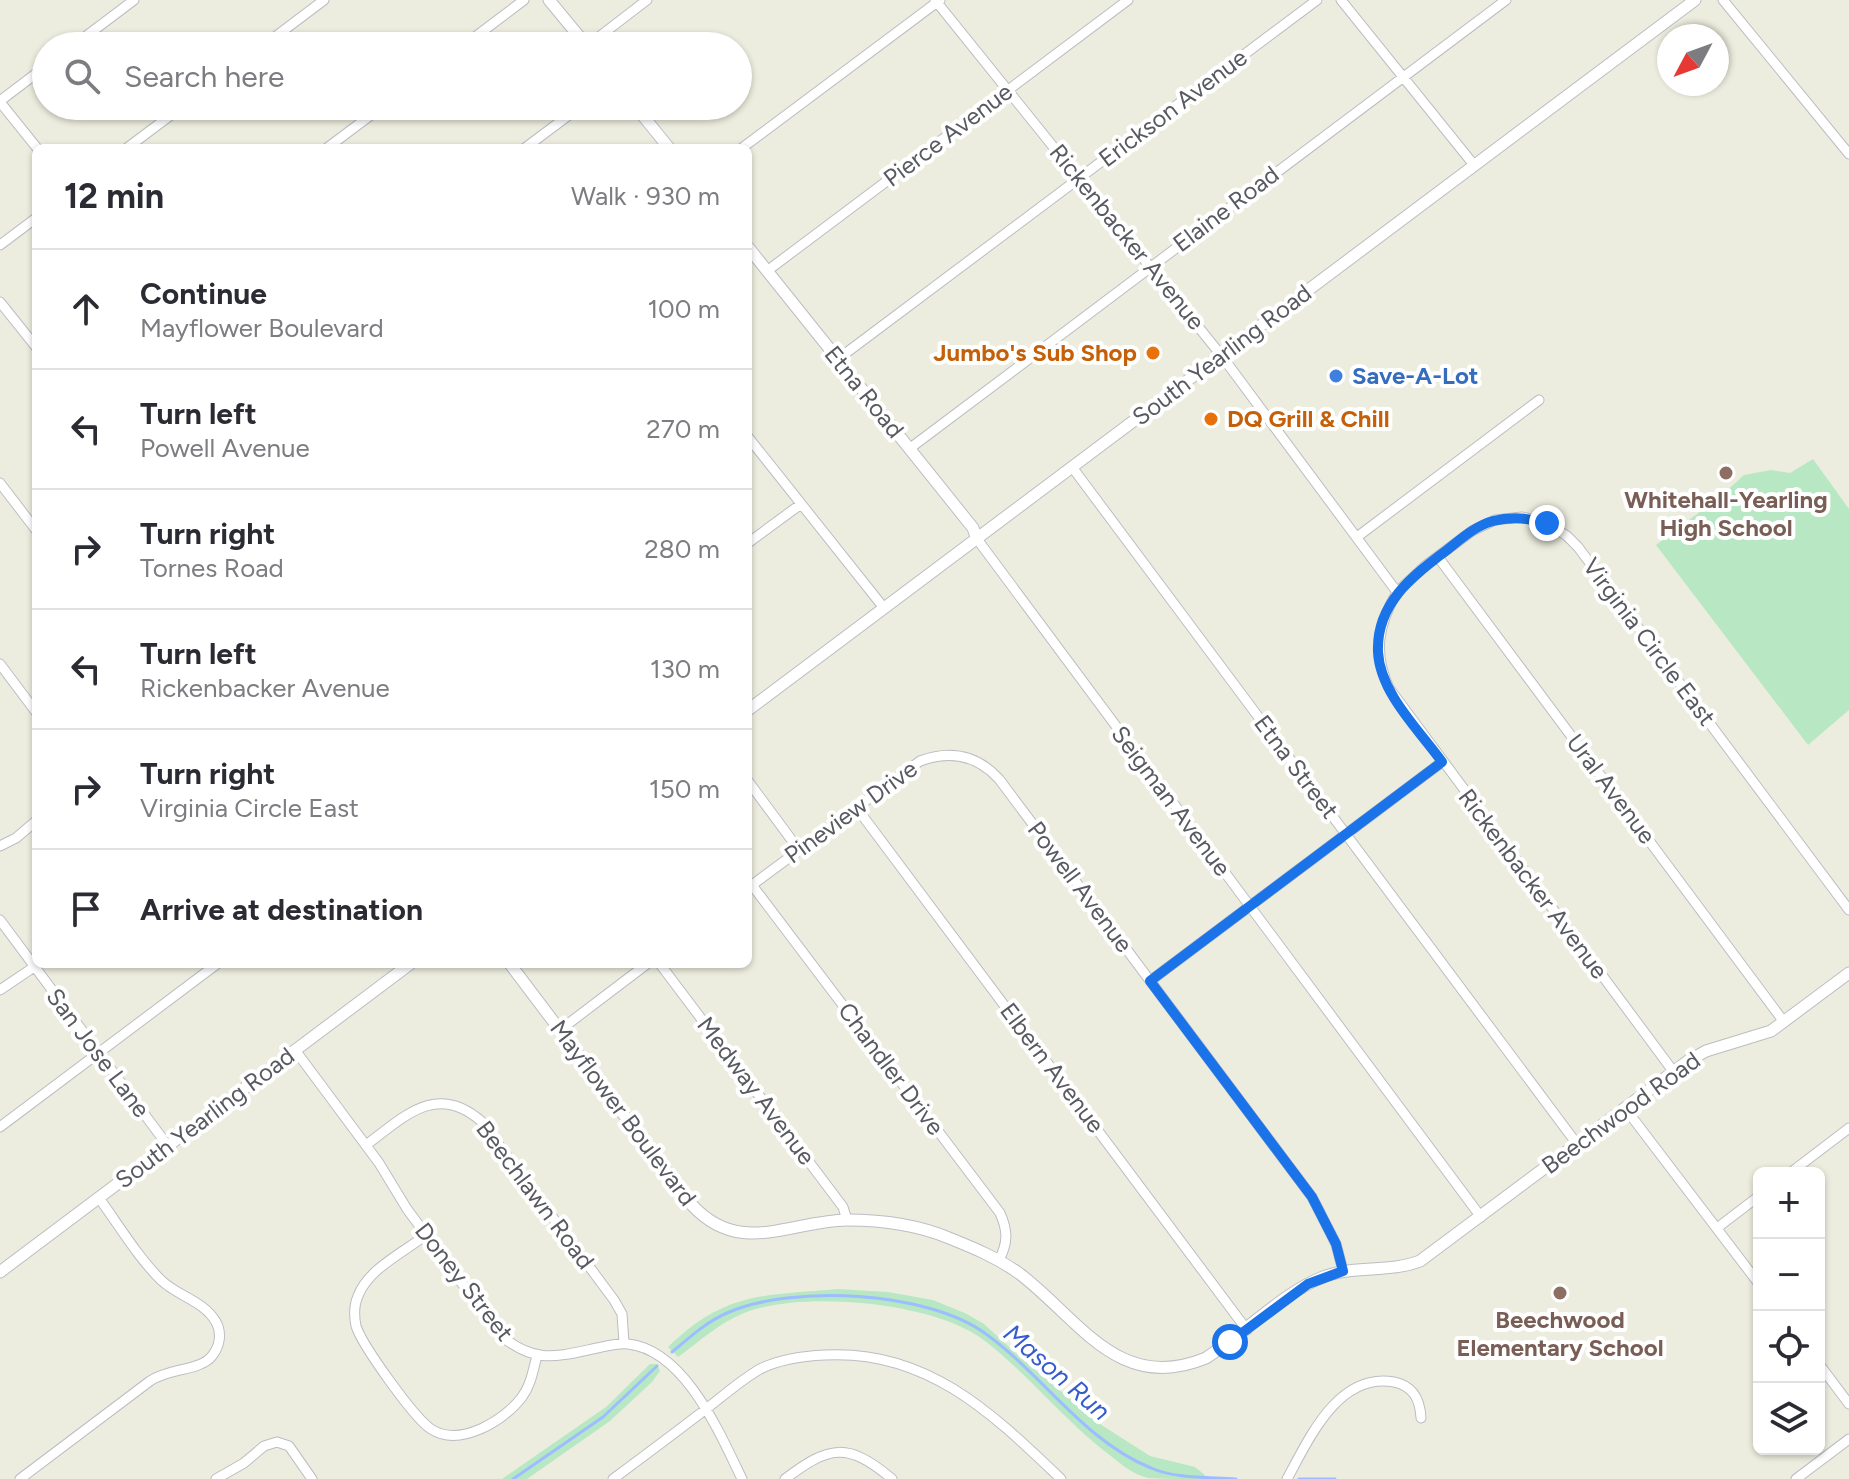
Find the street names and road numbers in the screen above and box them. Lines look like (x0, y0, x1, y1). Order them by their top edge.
street label: Erickson Avenue (1093, 42, 1253, 173)
street label: Pierce Avenue (878, 77, 1018, 192)
street label: Rickenbacker Avenue (1044, 138, 1211, 335)
street label: Elaine Road (1167, 159, 1284, 258)
street label: South Yearling Road (1127, 278, 1317, 431)
street label: Etna Road (818, 340, 910, 444)
street label: Virginia Circle East (1577, 552, 1722, 731)
street label: Etna Street (1248, 709, 1345, 824)
street label: Seigman Avenue (1105, 720, 1237, 882)
street label: Ural Avenue (1561, 728, 1662, 849)
street label: Pineview Drive (779, 754, 923, 869)
street label: Rickenbacker Avenue (1452, 783, 1614, 984)
street label: Powell Avenue (1022, 815, 1139, 958)
street label: San Jose Lane (40, 982, 156, 1123)
street label: Chandler Drive (832, 997, 951, 1141)
street label: Elbern Avenue (994, 997, 1111, 1138)
street label: Medway Avenue (691, 1011, 821, 1170)
street label: Mayflower Boulevard (544, 1014, 703, 1211)
street label: South Yearling Road (110, 1041, 300, 1194)
street label: Beechwood Road (1536, 1045, 1706, 1180)
street label: Beechlawn Road (470, 1115, 601, 1274)
street label: Doney Street (409, 1217, 520, 1347)

